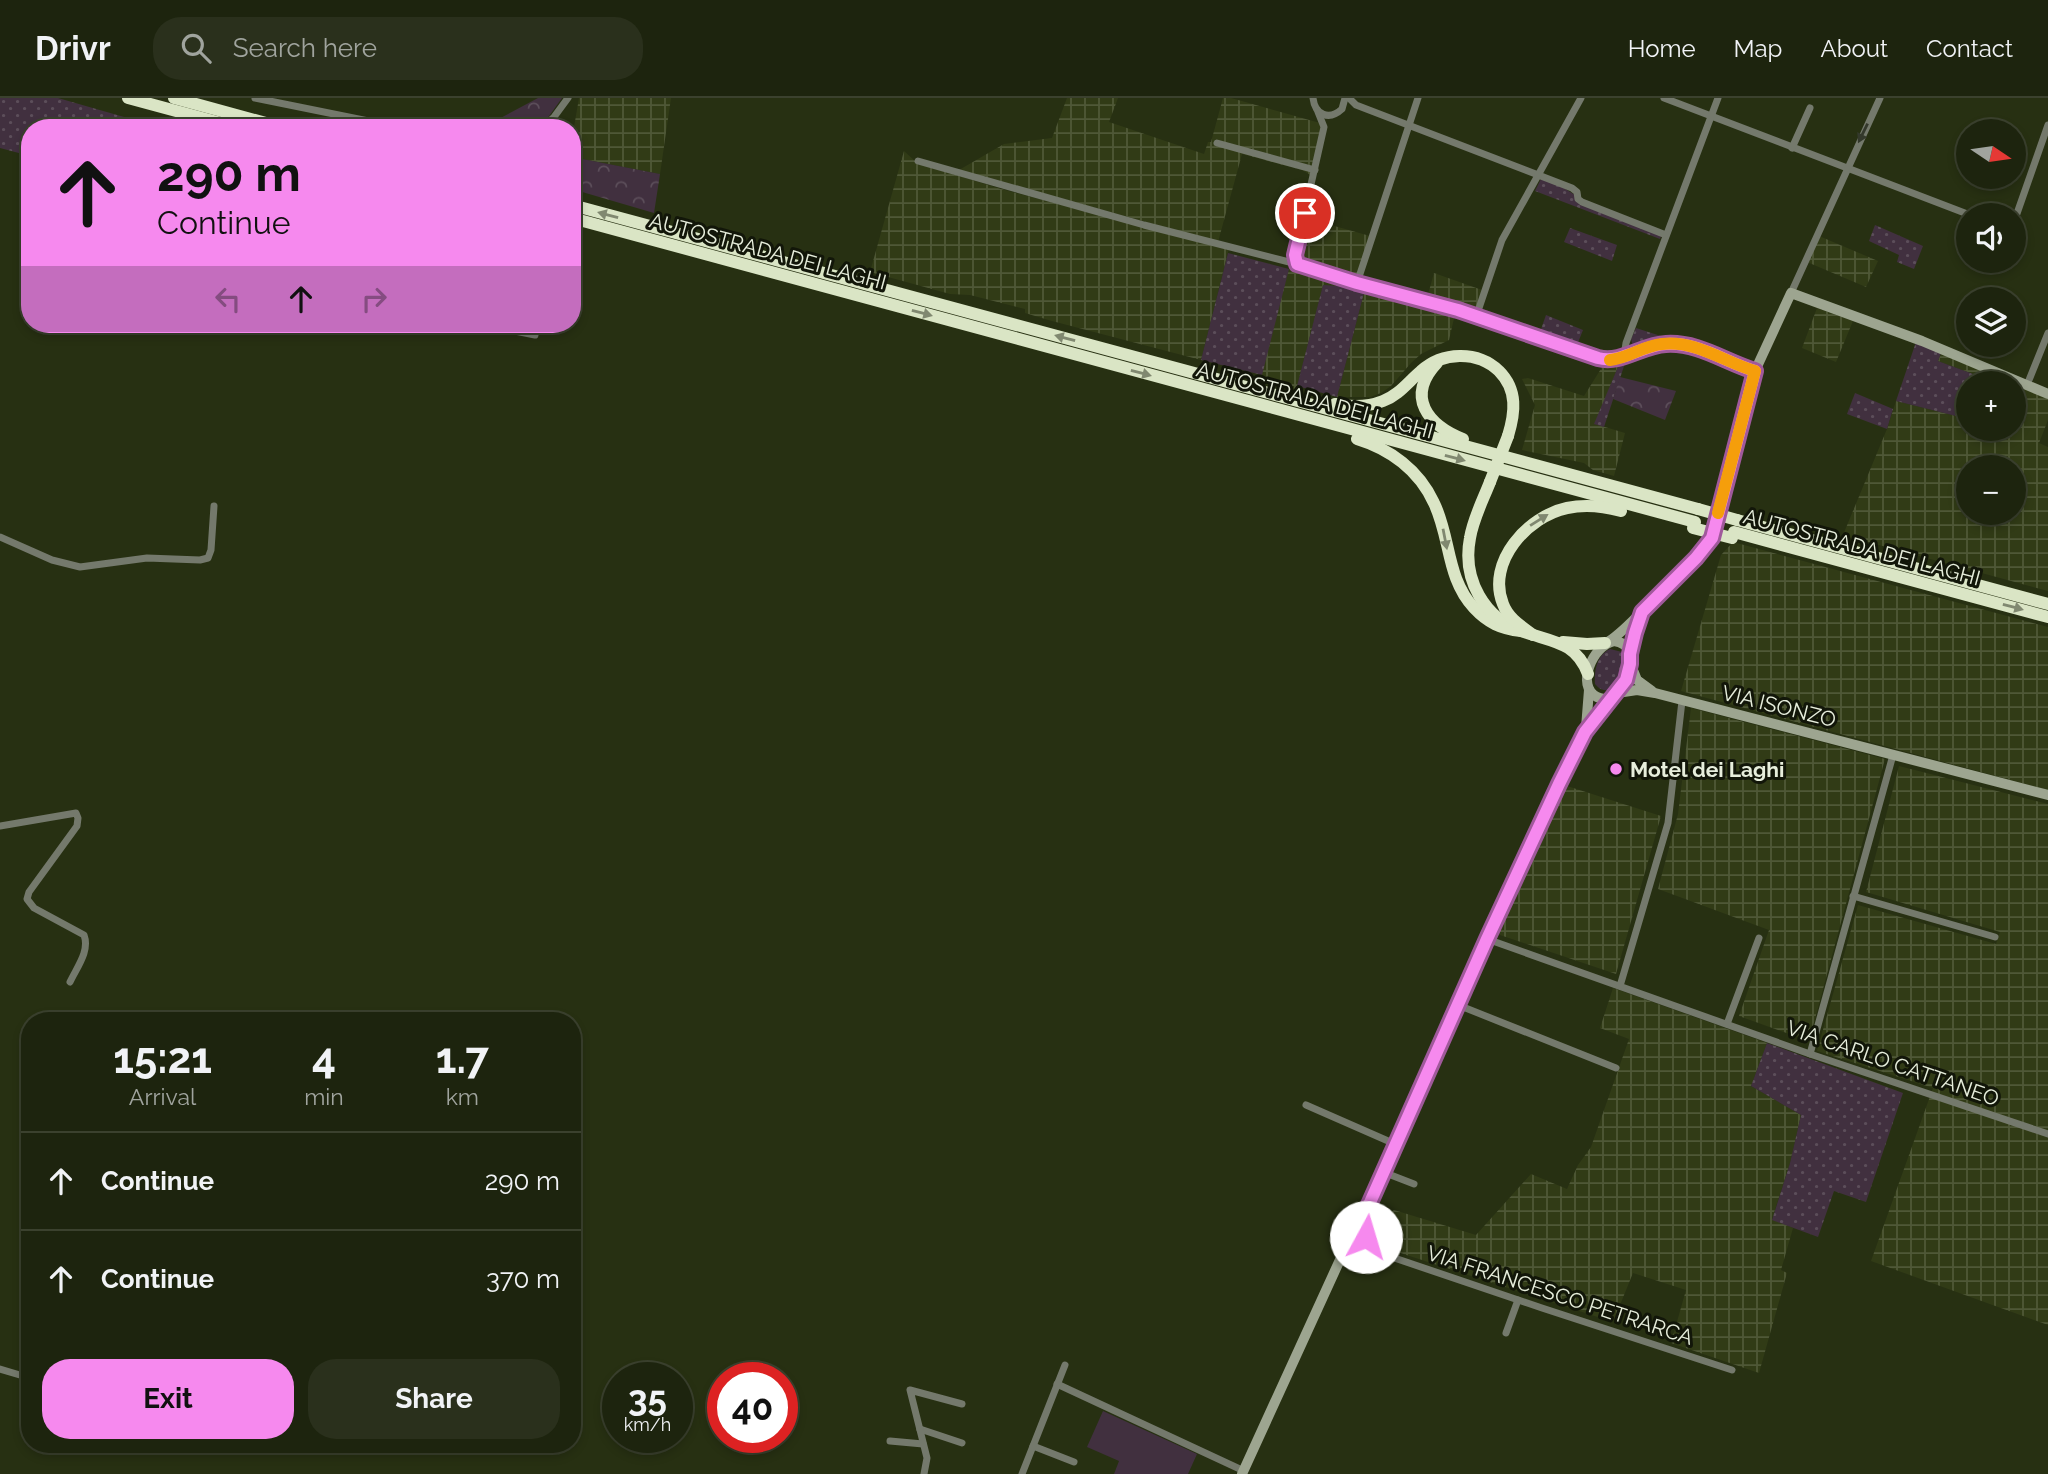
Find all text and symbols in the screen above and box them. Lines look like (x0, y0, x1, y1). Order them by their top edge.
search box (153, 17, 643, 80)
text: Drivr (35, 29, 111, 68)
icon: search (177, 29, 215, 67)
text: Search here (233, 33, 377, 63)
text: Home (1628, 34, 1696, 63)
text: Map (1734, 34, 1782, 63)
text: About (1820, 34, 1888, 63)
text: Contact (1926, 34, 2013, 63)
north arrow (1956, 119, 2026, 189)
map controls (1956, 119, 2026, 525)
one-way arrow (1857, 123, 1869, 143)
text: 290 m (157, 145, 301, 202)
icon: ahead (42, 147, 133, 238)
pin (1275, 183, 1335, 243)
icon: arrive (1286, 194, 1324, 232)
button: sound (1956, 203, 2026, 273)
text: Continue (157, 204, 291, 241)
street label: AUTOSTRADA DEI LAGHI (647, 207, 889, 295)
one-way arrow (597, 209, 619, 220)
icon: left (209, 280, 247, 318)
icon: ahead (282, 280, 320, 318)
icon: right (355, 280, 393, 318)
button: layers (1956, 287, 2026, 357)
one-way arrow (911, 308, 933, 319)
one-way arrow (1053, 332, 1075, 343)
street label: AUTOSTRADA DEI LAGHI (1194, 356, 1436, 444)
one-way arrow (1131, 368, 1152, 378)
button: + (1956, 371, 2026, 441)
one-way arrow (1445, 453, 1467, 464)
button: − (1956, 455, 2026, 525)
street label: AUTOSTRADA DEI LAGHI (1741, 503, 1983, 591)
one-way arrow (1529, 514, 1549, 527)
one-way arrow (1440, 528, 1451, 550)
one-way arrow (2002, 602, 2024, 613)
street label: VIA ISONZO (1719, 680, 1839, 732)
place label: Motel dei Laghi (1630, 757, 1784, 782)
marker: Motel dei Laghi (1608, 761, 1624, 777)
street label: VIA CARLO CATTANEO (1783, 1015, 2003, 1111)
text: 15:21 (113, 1034, 212, 1083)
text: 4 (312, 1034, 336, 1083)
text: 1.7 (436, 1034, 489, 1083)
text: Arrival (129, 1083, 196, 1110)
text: min (304, 1083, 344, 1110)
text: km (446, 1083, 479, 1110)
icon: ahead (42, 1162, 80, 1200)
text: Continue (101, 1166, 214, 1196)
text: 290 m (485, 1166, 560, 1196)
position arrow (1329, 1200, 1403, 1274)
street label: VIA FRANCESCO PETRARCA (1424, 1240, 1696, 1350)
icon: ahead (42, 1260, 80, 1298)
text: Continue (101, 1264, 214, 1294)
text: 370 m (486, 1264, 560, 1294)
button: Exit (42, 1359, 294, 1439)
button: Share (308, 1359, 560, 1439)
speed limit sign: 40 (707, 1362, 798, 1453)
text: 35 (628, 1378, 667, 1419)
text: km/h (624, 1414, 671, 1435)

